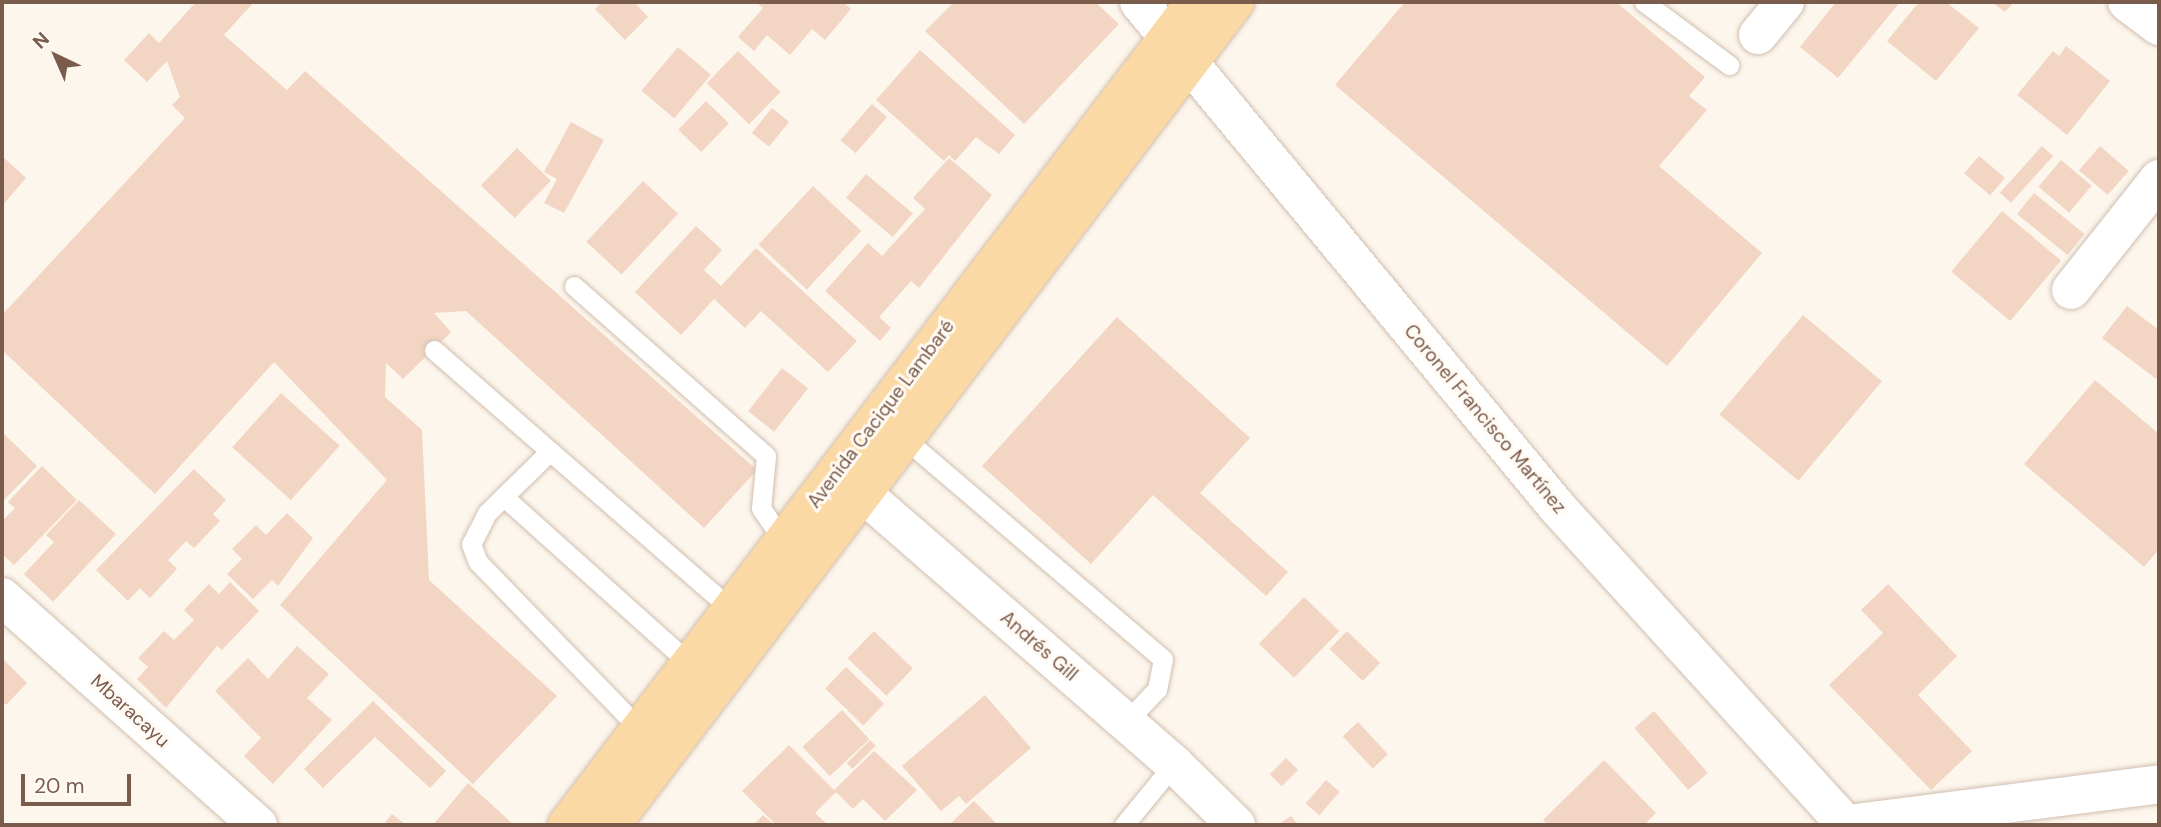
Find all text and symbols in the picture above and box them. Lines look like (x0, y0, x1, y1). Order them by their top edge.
north arrow (21, 21, 91, 91)
text: N (27, 27, 55, 54)
street label: Avenida Cacique Lambaré (803, 315, 959, 513)
street label: Coronel Francisco Martínez (1399, 320, 1571, 518)
street label: Andrés Gill (996, 606, 1082, 686)
street label: Mbaracayu (86, 670, 174, 752)
scale bar (24, 760, 135, 804)
text: 20 m (34, 772, 85, 800)

